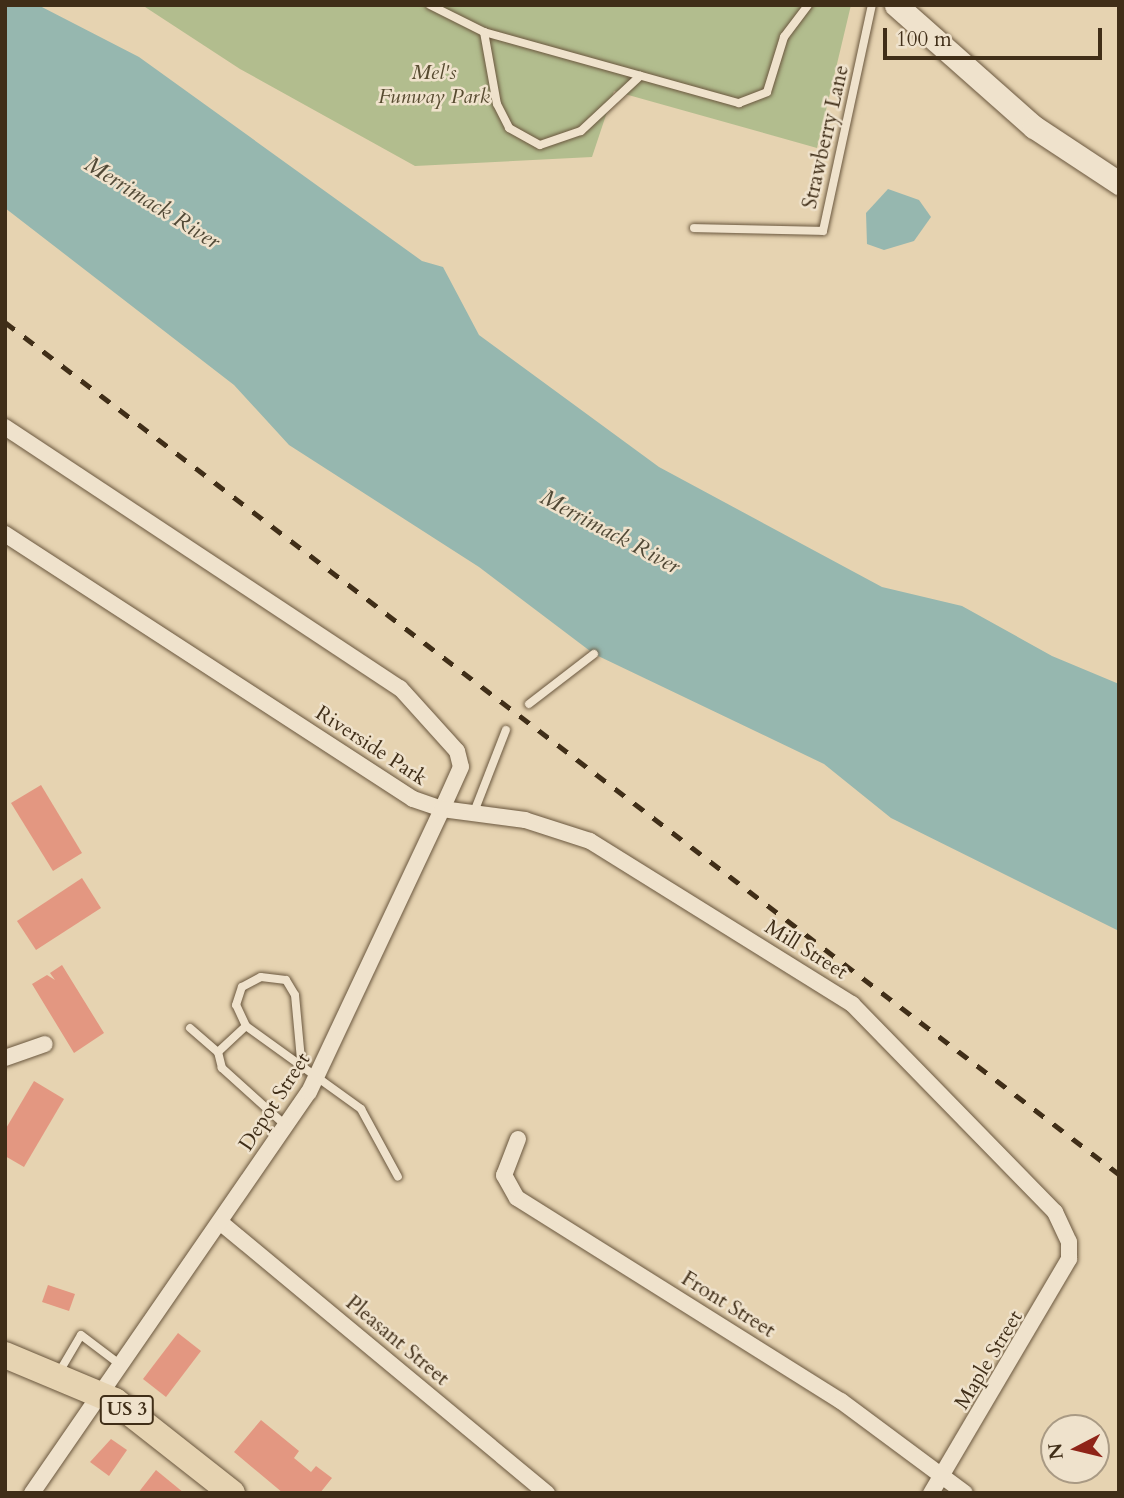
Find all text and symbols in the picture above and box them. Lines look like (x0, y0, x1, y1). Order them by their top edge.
scale bar (886, 14, 1105, 58)
text: 100 m (896, 25, 952, 54)
park label: Mel's Funway Park (378, 60, 490, 110)
street label: Strawberry Lane (797, 63, 855, 211)
water label: Merrimack River (79, 150, 225, 256)
water label: Merrimack River (535, 484, 685, 580)
street label: Riverside Park (310, 701, 432, 791)
street label: Mill Street (760, 915, 852, 985)
street label: Depot Street (234, 1048, 316, 1156)
street label: Front Street (677, 1266, 779, 1344)
street label: Pleasant Street (340, 1290, 454, 1392)
street label: Maple Street (950, 1306, 1028, 1414)
road number: US 3 (99, 1394, 155, 1426)
north arrow (1040, 1414, 1110, 1484)
text: N (1042, 1442, 1070, 1461)

